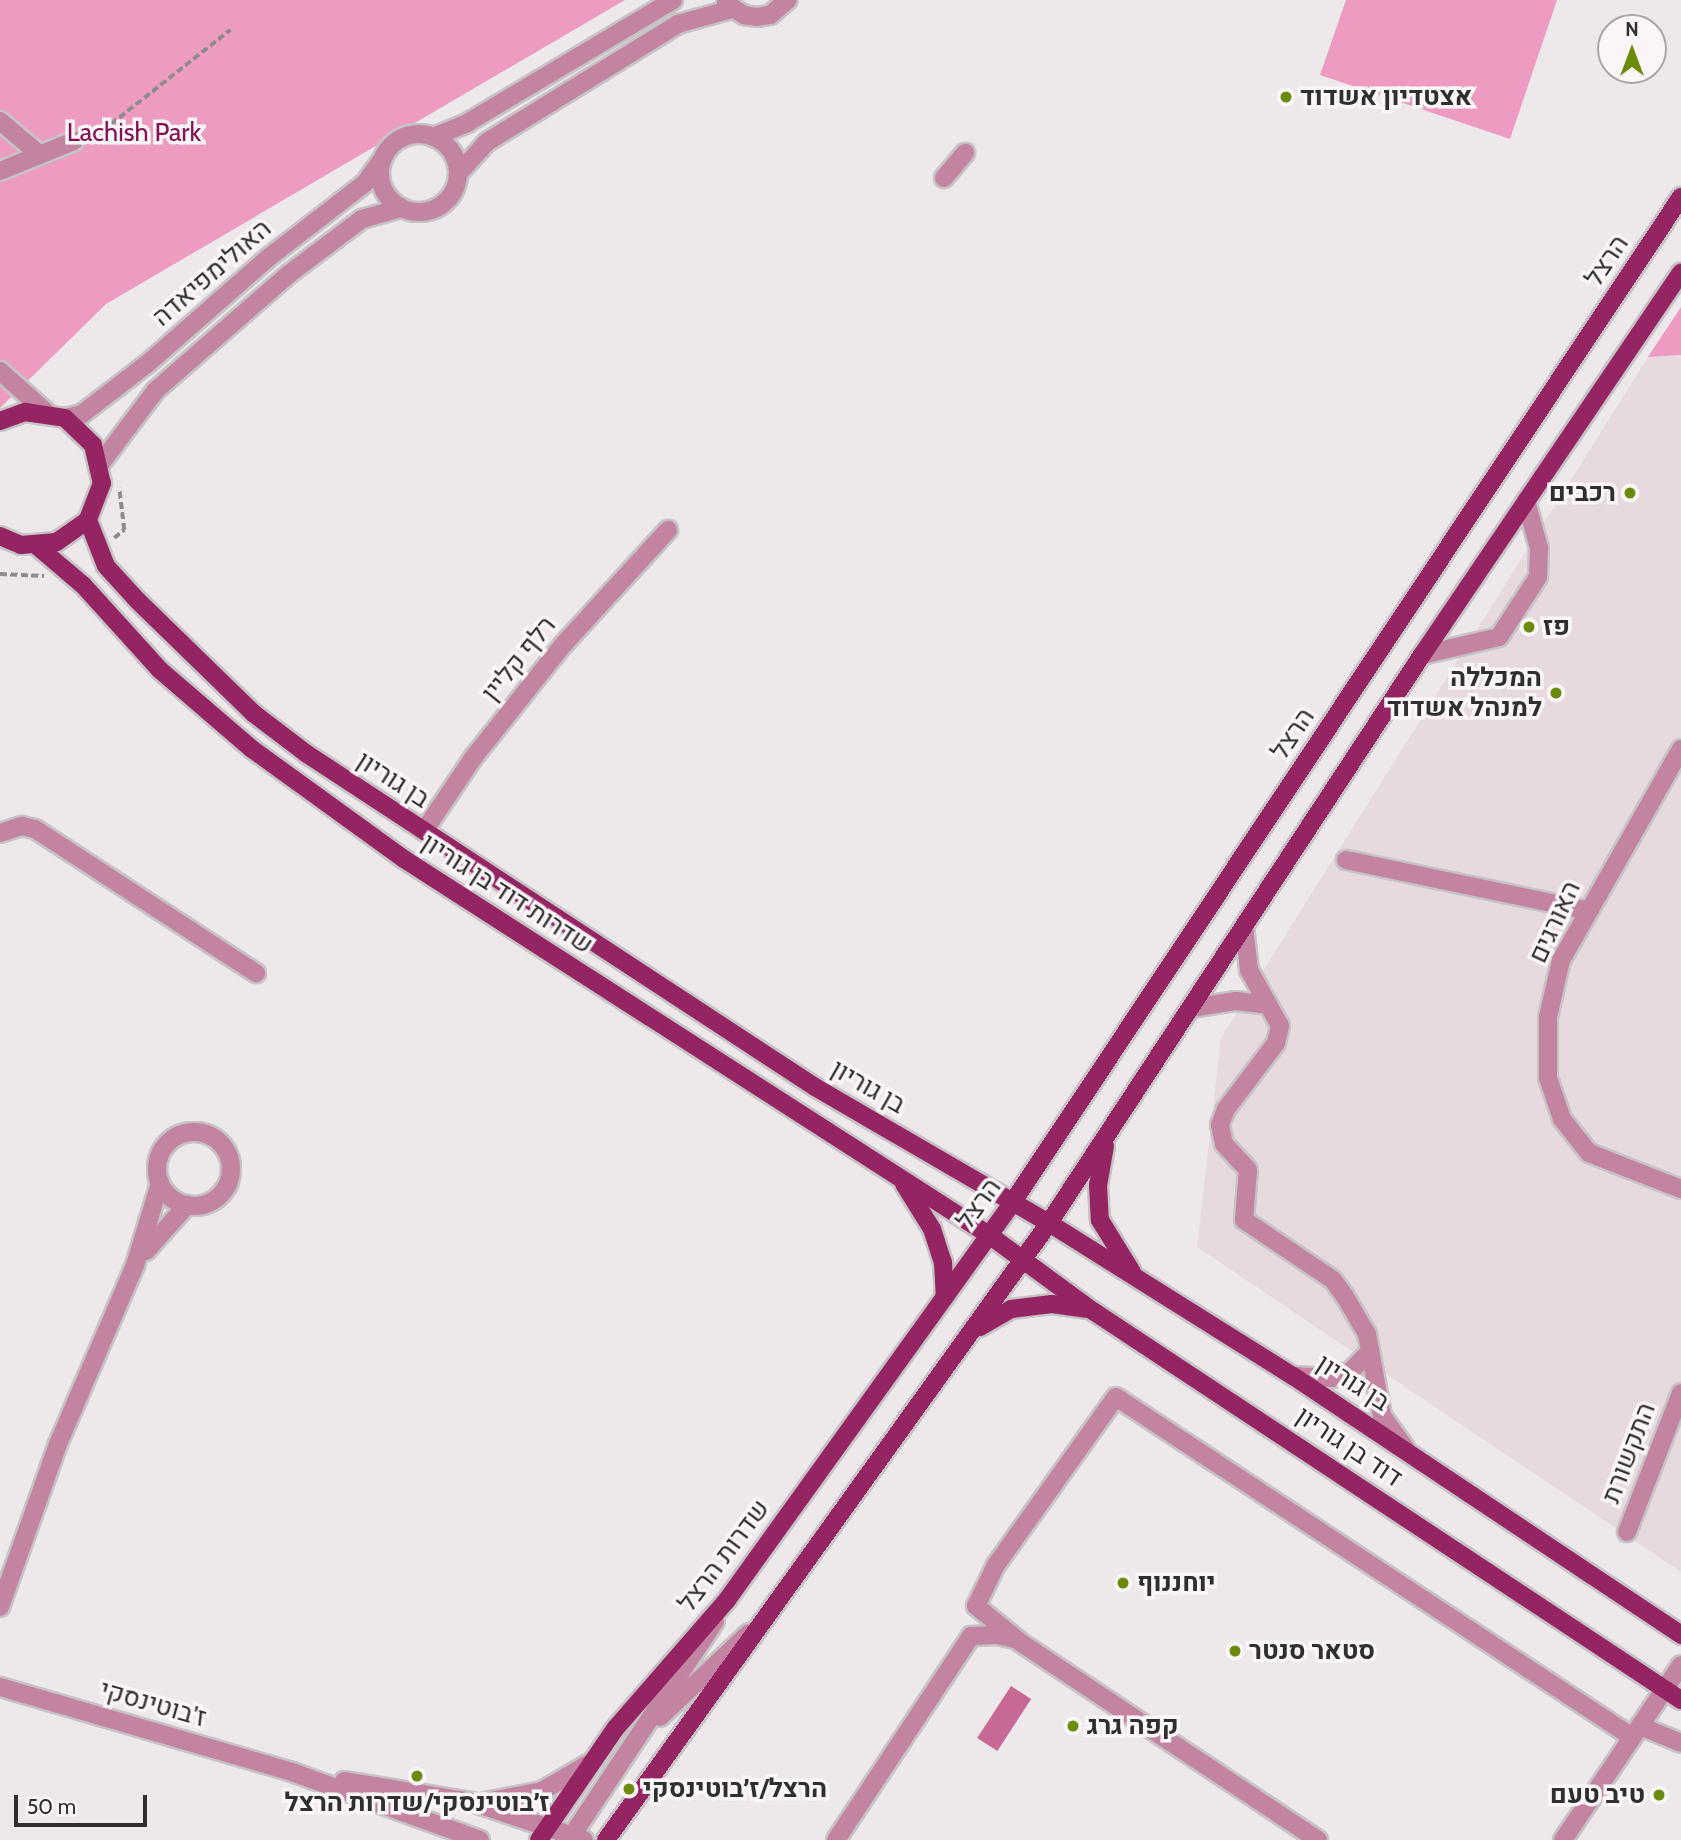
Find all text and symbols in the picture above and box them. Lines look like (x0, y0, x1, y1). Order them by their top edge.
north arrow (1597, 14, 1667, 84)
text: N (1625, 18, 1639, 41)
place label: אצטדיון אשדוד (1300, 81, 1472, 113)
marker: אצטדיון אשדוד (1278, 89, 1294, 105)
park label: Lachish Park (67, 117, 201, 149)
street label: האולימפיאדה (146, 213, 278, 333)
street label: הרצל (1579, 229, 1635, 293)
place label: רכבים (1549, 477, 1616, 509)
marker: רכבים (1622, 485, 1638, 501)
street label: רלף קליין (475, 610, 563, 708)
place label: פז (1543, 611, 1570, 643)
marker: פז (1521, 619, 1537, 635)
place label: המכללה למנהל אשדוד (1387, 662, 1542, 724)
marker: המכללה למנהל אשדוד (1548, 685, 1564, 701)
street label: הרצל (1265, 702, 1321, 766)
street label: בן גוריון (351, 745, 435, 815)
street label: שדרות דוד בן גוריון (416, 827, 598, 961)
street label: האורגים (1523, 876, 1587, 968)
street label: בן גוריון (825, 1053, 911, 1121)
street label: הרצל (950, 1172, 1008, 1236)
street label: בן גוריון (1311, 1348, 1395, 1418)
street label: התקשורת (1596, 1398, 1662, 1508)
street label: דוד בן גוריון (1290, 1400, 1408, 1494)
street label: שדרות הרצל (672, 1494, 776, 1618)
place label: יוחננוף (1137, 1567, 1216, 1599)
marker: יוחננוף (1115, 1575, 1131, 1591)
place label: סטאר סנטר (1249, 1635, 1375, 1667)
marker: סטאר סנטר (1227, 1643, 1243, 1659)
street label: ז'בוטינסקי (96, 1674, 210, 1734)
place label: קפה גרג (1087, 1710, 1179, 1742)
marker: קפה גרג (1065, 1718, 1081, 1734)
marker: ז׳בוטינסקי/שדרות הרצל (409, 1768, 425, 1784)
place label: הרצל/ז׳בוטינסקי (643, 1773, 827, 1805)
place label: טיב טעם (1550, 1779, 1645, 1811)
scale bar (18, 1780, 150, 1824)
marker: הרצל/ז׳בוטינסקי (621, 1781, 637, 1797)
place label: ז׳בוטינסקי/שדרות הרצל (285, 1787, 549, 1819)
marker: טיב טעם (1651, 1787, 1667, 1803)
text: 50 m (27, 1794, 76, 1819)

